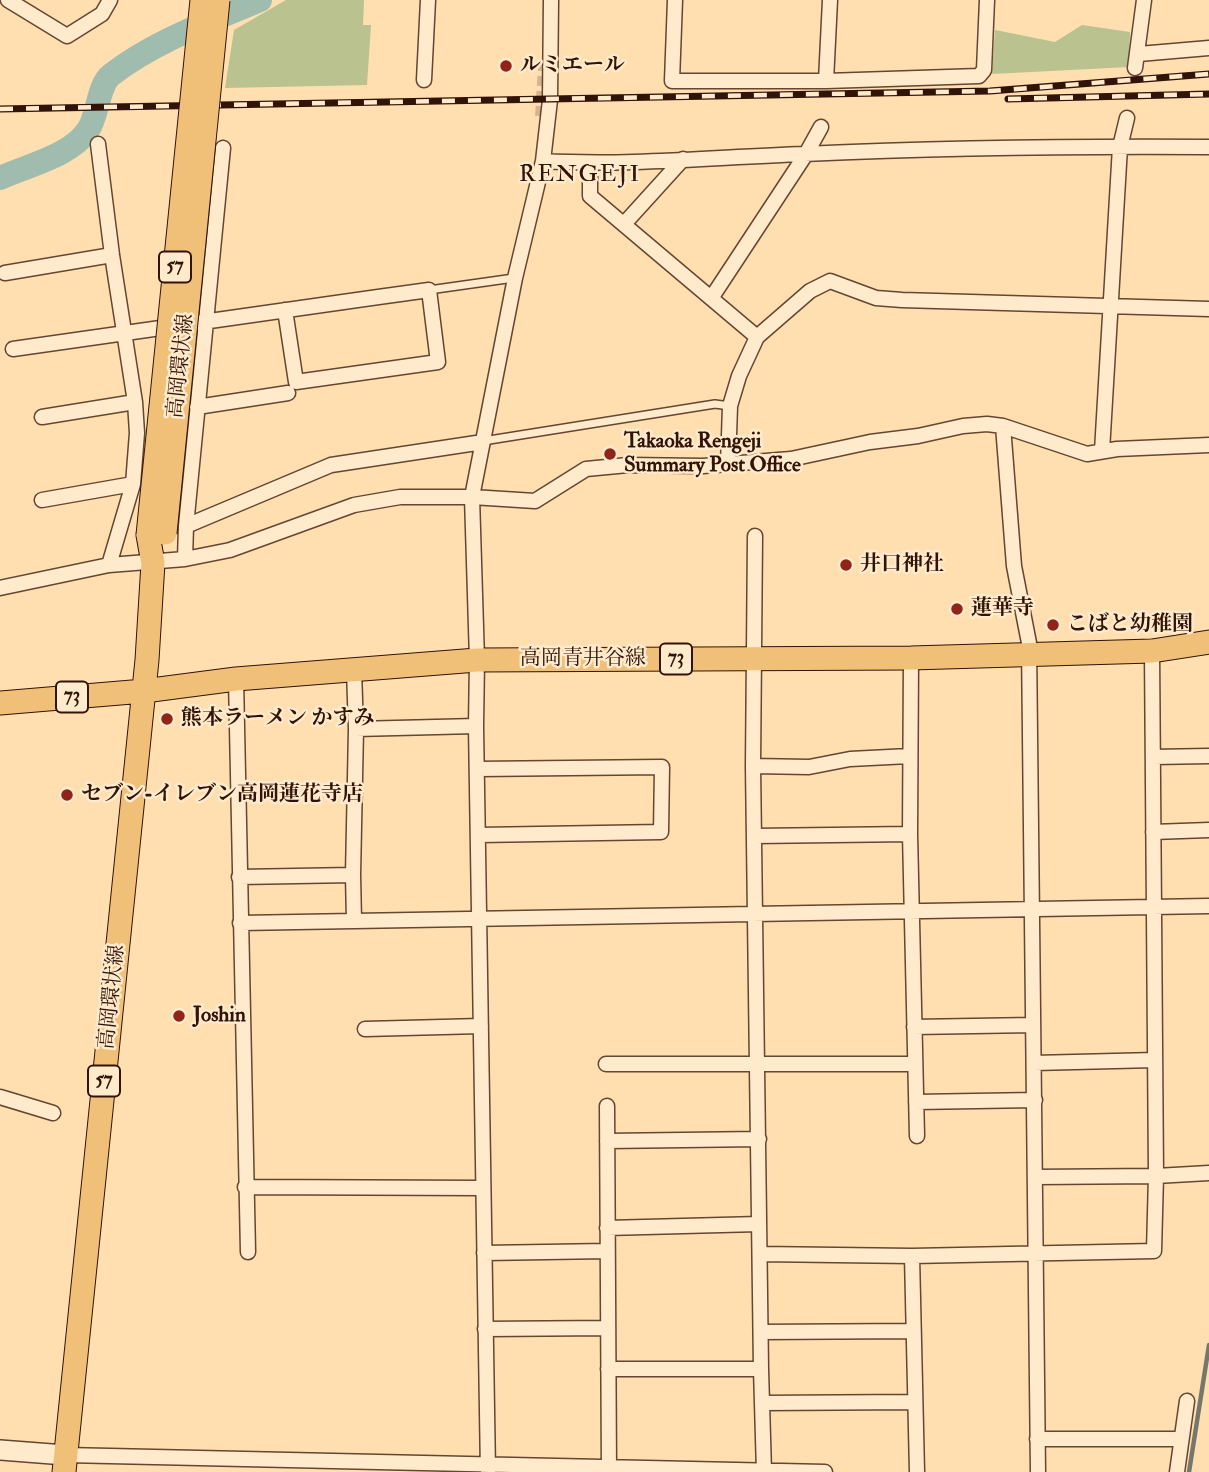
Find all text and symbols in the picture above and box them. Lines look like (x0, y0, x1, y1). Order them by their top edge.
place label: ルミエール (520, 53, 625, 79)
marker: ルミエール (498, 58, 514, 74)
district label: RENGEJI (520, 162, 640, 190)
road number: 57 (159, 252, 191, 282)
street label: 高岡環状線 (164, 312, 200, 420)
place label: Takaoka Rengeji Summary Post Office (624, 429, 801, 479)
marker: Takaoka Rengeji Summary Post Office (602, 446, 618, 462)
place label: 井口神社 (860, 552, 944, 578)
marker: 井口神社 (838, 557, 854, 573)
place label: 蓮華寺 (971, 596, 1034, 622)
marker: 蓮華寺 (949, 601, 965, 617)
place label: こばと幼稚園 (1067, 612, 1193, 638)
marker: こばと幼稚園 (1045, 617, 1061, 633)
road number: 73 (660, 644, 692, 674)
street label: 高岡青井谷線 (520, 646, 646, 672)
road number: 73 (56, 682, 88, 712)
place label: 熊本ラーメン かすみ (181, 706, 374, 732)
marker: 熊本ラーメン かすみ (159, 711, 175, 727)
place label: セブン-イレブン高岡蓮花寺店 (81, 782, 363, 808)
marker: セブン-イレブン高岡蓮花寺店 (59, 787, 75, 803)
street label: 高岡環状線 (95, 943, 131, 1051)
place label: Joshin (193, 1003, 246, 1029)
marker: Joshin (171, 1008, 187, 1024)
road number: 57 (88, 1065, 120, 1096)

